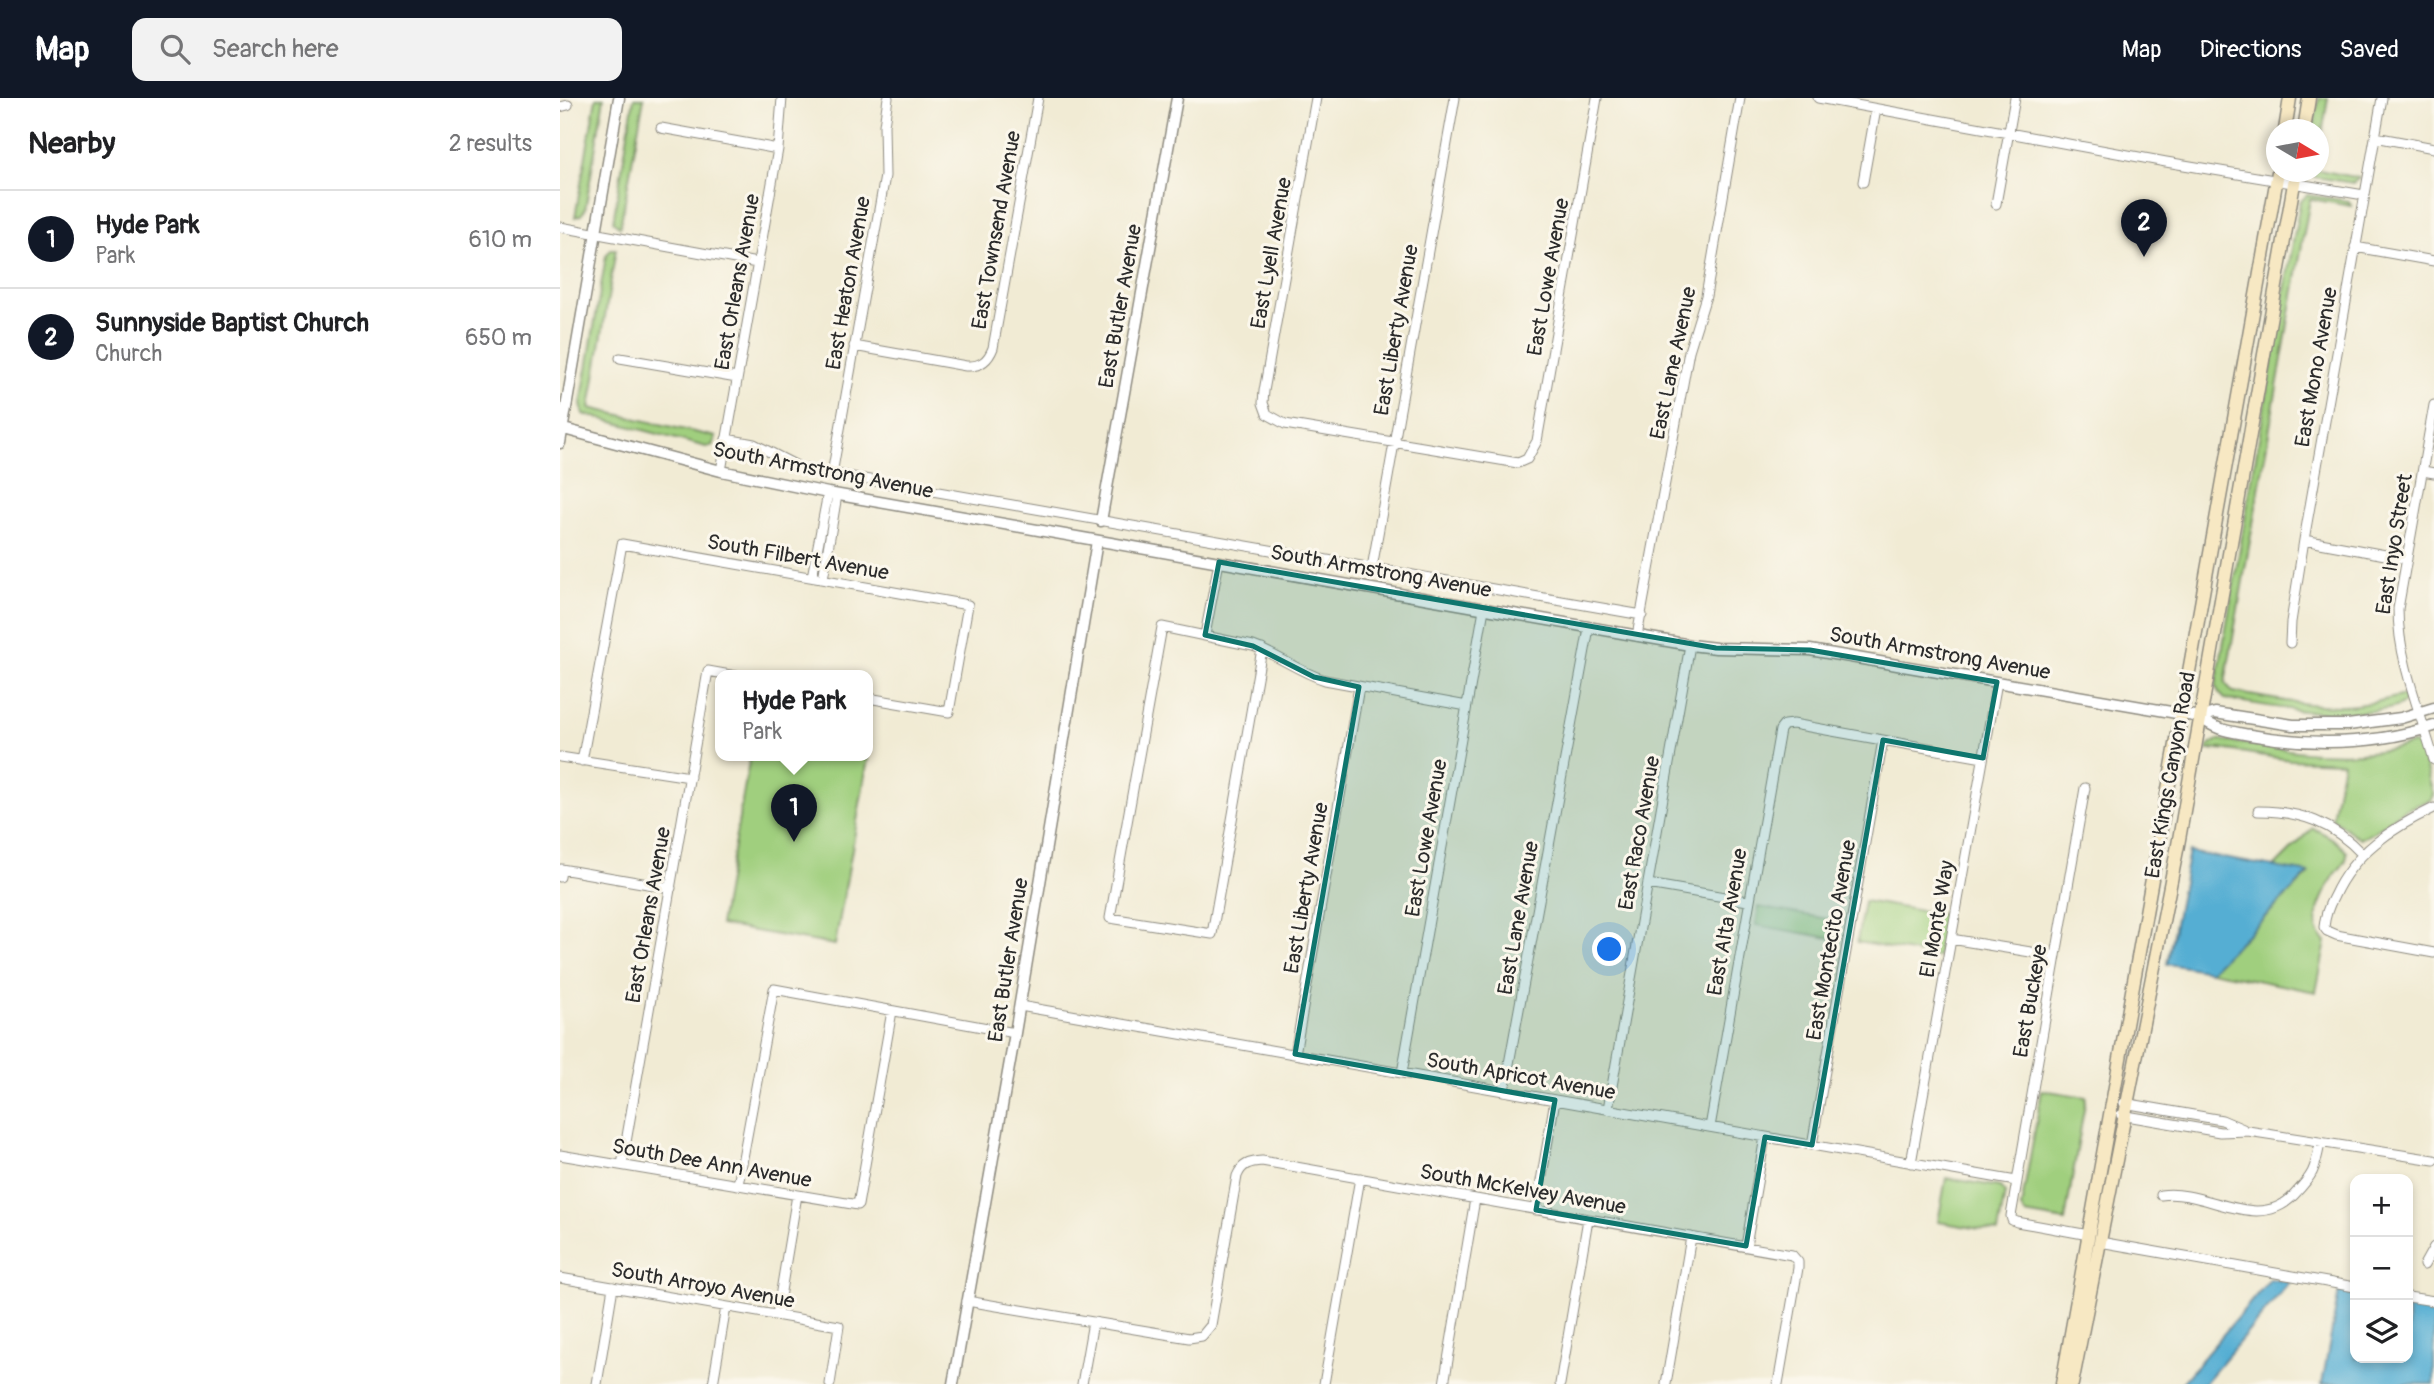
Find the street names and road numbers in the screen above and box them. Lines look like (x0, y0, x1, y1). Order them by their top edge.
street label: East Townsend Avenue (966, 128, 1027, 331)
street label: East Lyell Avenue (1245, 175, 1298, 331)
street label: East Orleans Avenue (709, 191, 766, 372)
street label: East Heaton Avenue (820, 194, 877, 372)
street label: East Lowe Avenue (1521, 196, 1576, 358)
street label: East Butler Avenue (1093, 221, 1148, 390)
street label: East Liberty Avenue (1368, 242, 1425, 418)
street label: East Lane Avenue (1644, 284, 1703, 442)
street label: East Mono Avenue (2289, 284, 2344, 449)
street label: South Armstrong Avenue (710, 436, 936, 505)
street label: East Inyo Street (2370, 471, 2419, 616)
street label: South Filbert Avenue (705, 528, 892, 587)
street label: South Armstrong Avenue (1268, 539, 1494, 604)
street label: South Armstrong Avenue (1827, 621, 2053, 686)
street label: East Kings Canyon Road (2139, 670, 2202, 880)
street label: East Raco Avenue (1613, 753, 1666, 912)
street label: East Lowe Avenue (1399, 757, 1454, 919)
street label: East Liberty Avenue (1278, 800, 1335, 976)
street label: East Orleans Avenue (620, 824, 677, 1005)
street label: East Montecito Avenue (1801, 837, 1863, 1042)
street label: East Lane Avenue (1492, 839, 1545, 997)
street label: East Alta Avenue (1701, 846, 1754, 998)
street label: El Monte Way (1914, 858, 1961, 980)
street label: East Butler Avenue (982, 875, 1035, 1044)
street label: East Buckeye (2007, 942, 2054, 1060)
street label: South Apricot Avenue (1424, 1047, 1618, 1107)
street label: South Dee Ann Avenue (610, 1133, 814, 1194)
street label: South McKelvey Avenue (1418, 1158, 1629, 1221)
street label: South Arroyo Avenue (609, 1256, 797, 1315)

